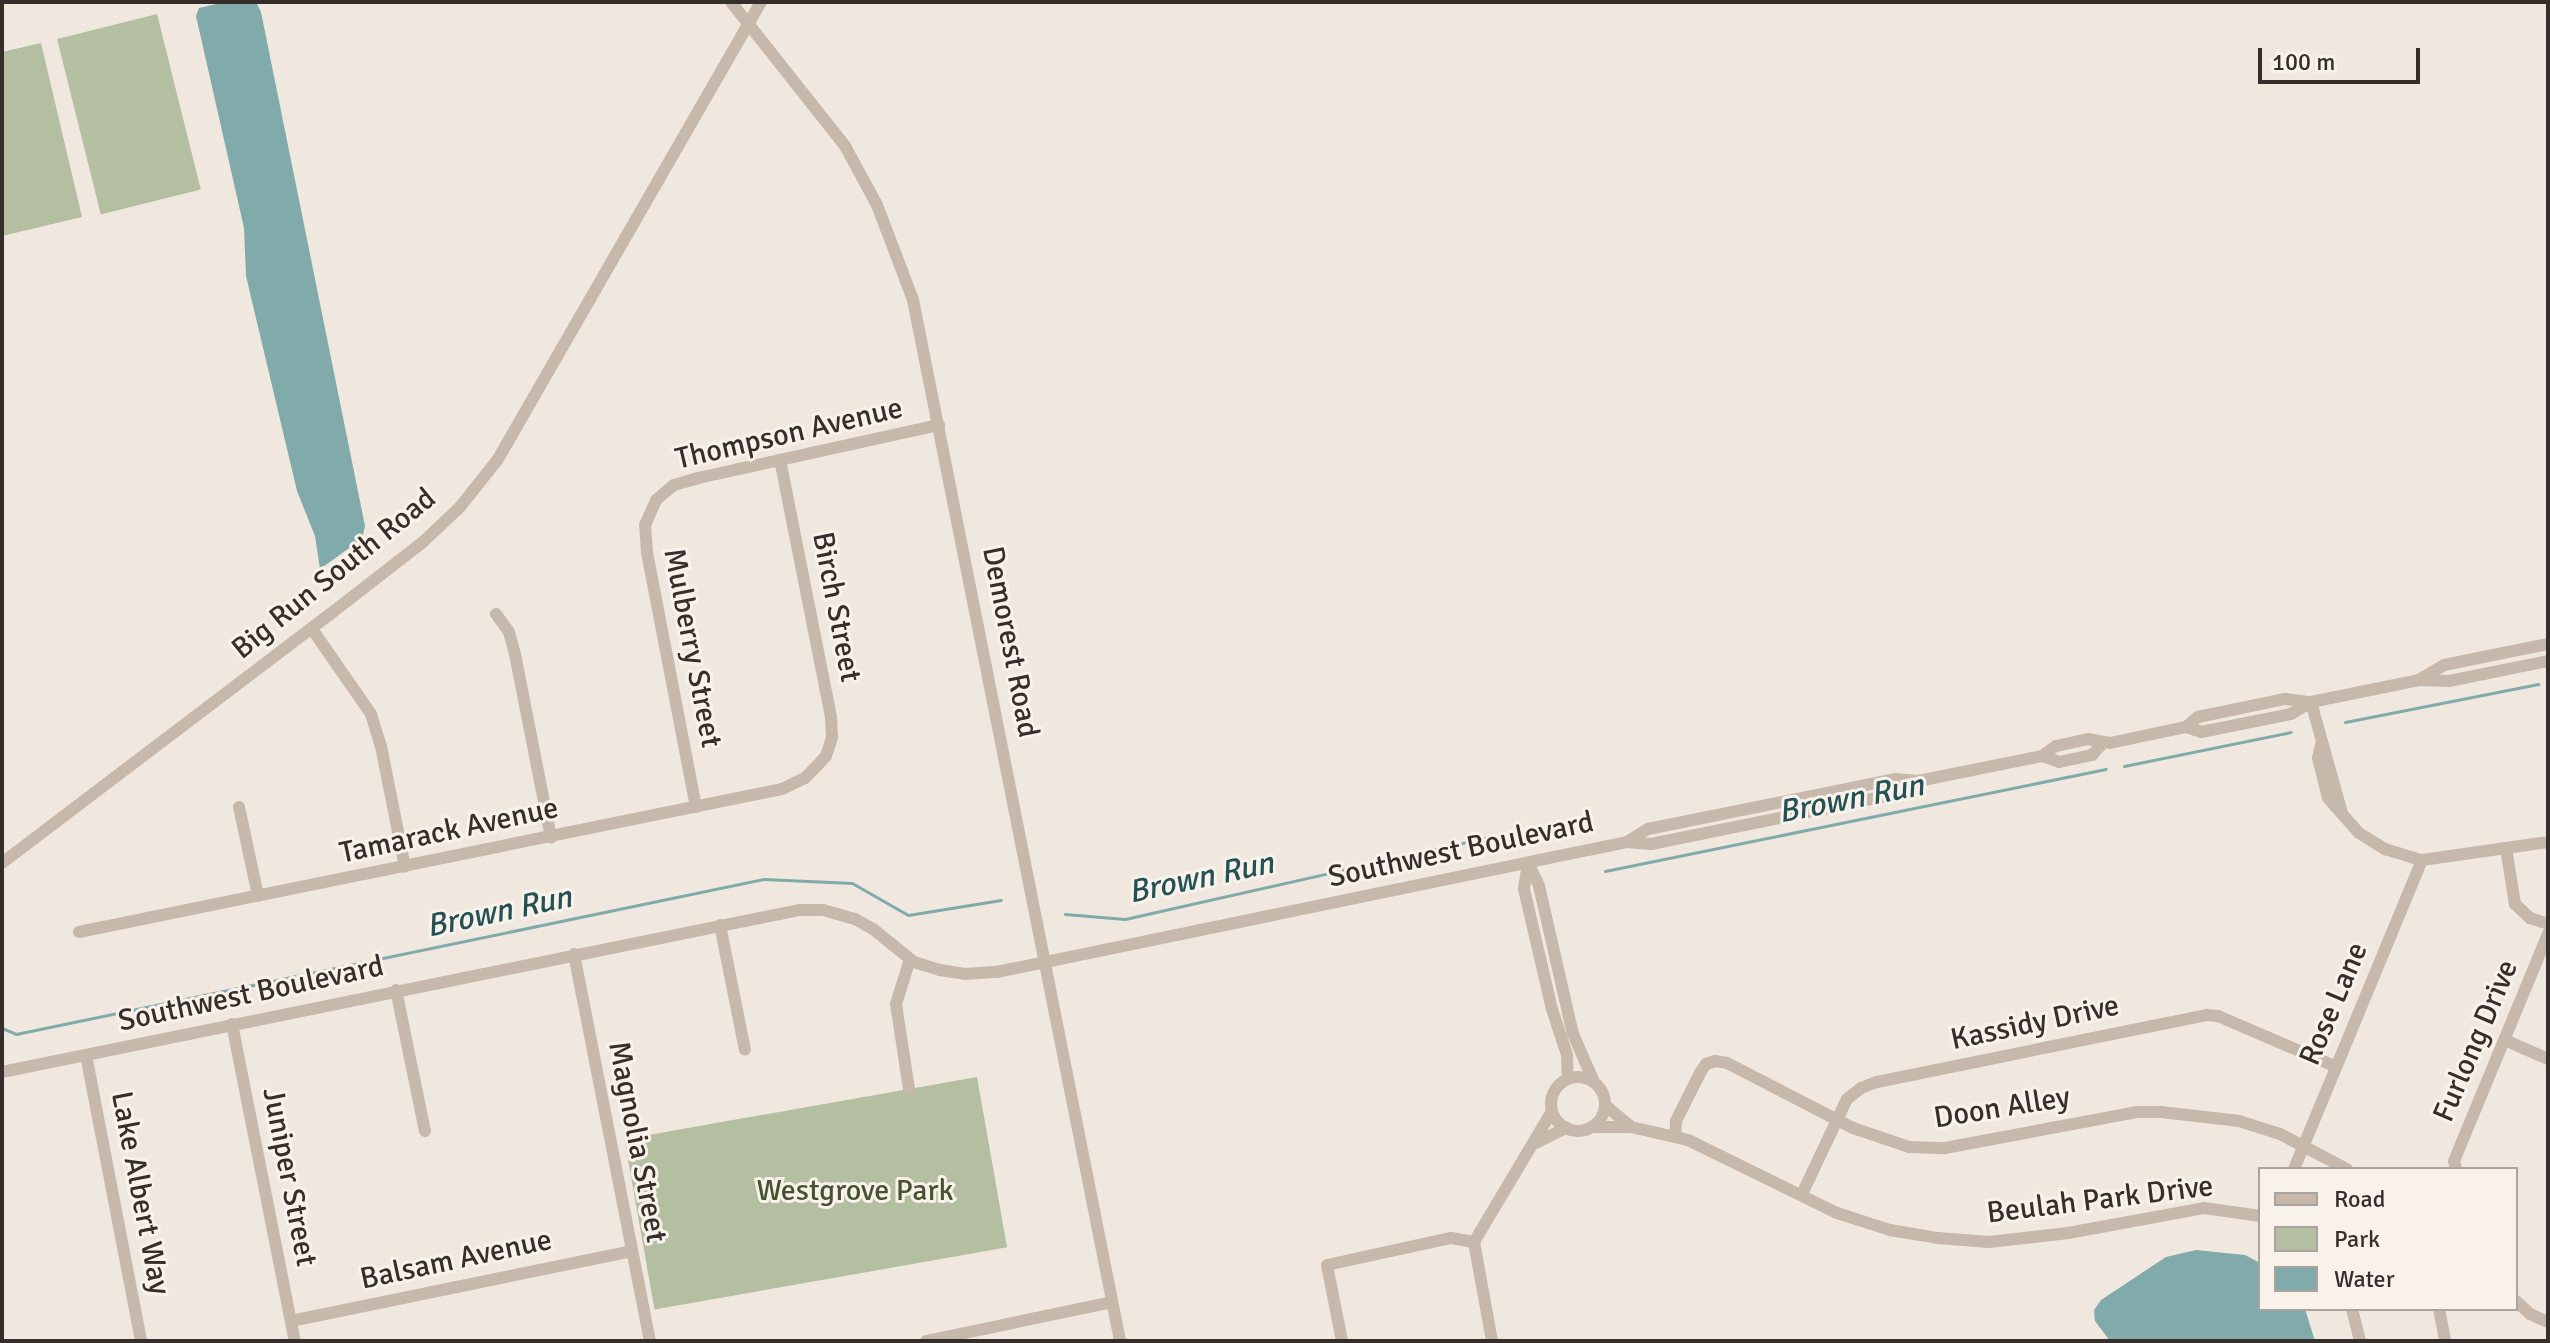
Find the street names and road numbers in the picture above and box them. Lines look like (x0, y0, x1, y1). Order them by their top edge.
street label: Thompson Avenue (672, 390, 906, 478)
street label: Big Run South Road (225, 481, 443, 667)
street label: Birch Street (804, 529, 868, 685)
street label: Demorest Road (974, 543, 1046, 741)
street label: Mulberry Street (655, 545, 729, 751)
street label: Tamarack Avenue (336, 790, 562, 872)
street label: Southwest Boulevard (1325, 804, 1597, 896)
street label: Rose Lane (2292, 937, 2376, 1071)
street label: Southwest Boulevard (115, 948, 387, 1040)
street label: Furlong Drive (2426, 955, 2526, 1127)
street label: Kassidy Drive (1948, 988, 2122, 1058)
street label: Magnolia Street (600, 1038, 674, 1246)
street label: Doon Alley (1931, 1079, 2073, 1137)
street label: Juniper Street (254, 1085, 324, 1269)
street label: Lake Albert Way (103, 1088, 177, 1298)
street label: Beulah Park Drive (1985, 1168, 2215, 1232)
street label: Balsam Avenue (357, 1222, 555, 1298)

